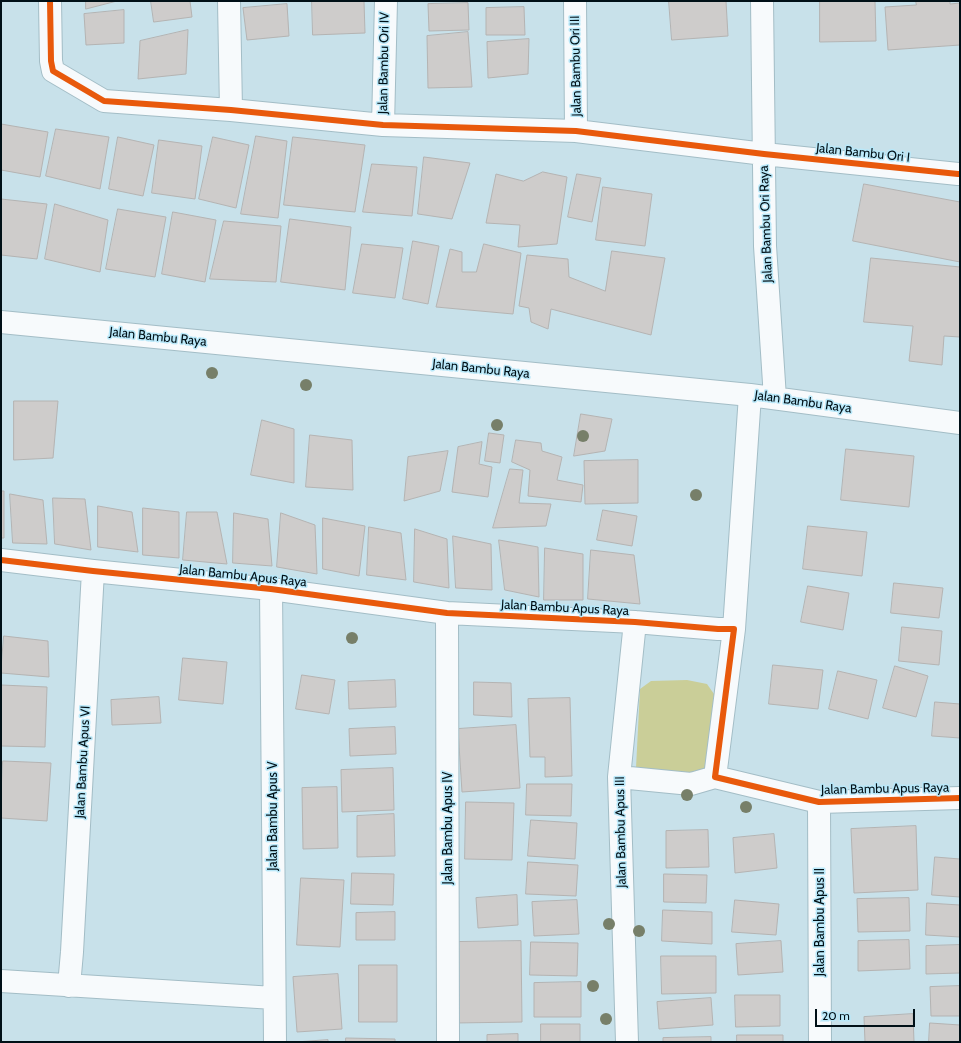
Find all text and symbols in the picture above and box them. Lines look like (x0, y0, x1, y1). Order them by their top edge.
street label: Jalan Bambu Ori IV (375, 12, 393, 114)
street label: Jalan Bambu Ori III (567, 15, 585, 117)
street label: Jalan Bambu Ori I (815, 140, 911, 166)
street label: Jalan Bambu Ori Raya (756, 165, 776, 283)
street label: Jalan Bambu Raya (109, 324, 207, 350)
street label: Jalan Bambu Raya (432, 356, 530, 382)
street label: Jalan Bambu Raya (754, 387, 852, 417)
street label: Jalan Bambu Apus Raya (178, 562, 308, 590)
street label: Jalan Bambu Apus Raya (501, 597, 629, 619)
street label: Jalan Bambu Apus VI (72, 705, 94, 819)
street label: Jalan Bambu Apus V (265, 761, 281, 871)
street label: Jalan Bambu Apus IV (440, 772, 456, 884)
street label: Jalan Bambu Apus III (612, 776, 630, 888)
street label: Jalan Bambu Apus Raya (821, 780, 949, 798)
street label: Jalan Bambu Apus II (812, 868, 828, 976)
scale bar (817, 1001, 917, 1027)
text: 20 m (822, 1008, 850, 1023)

